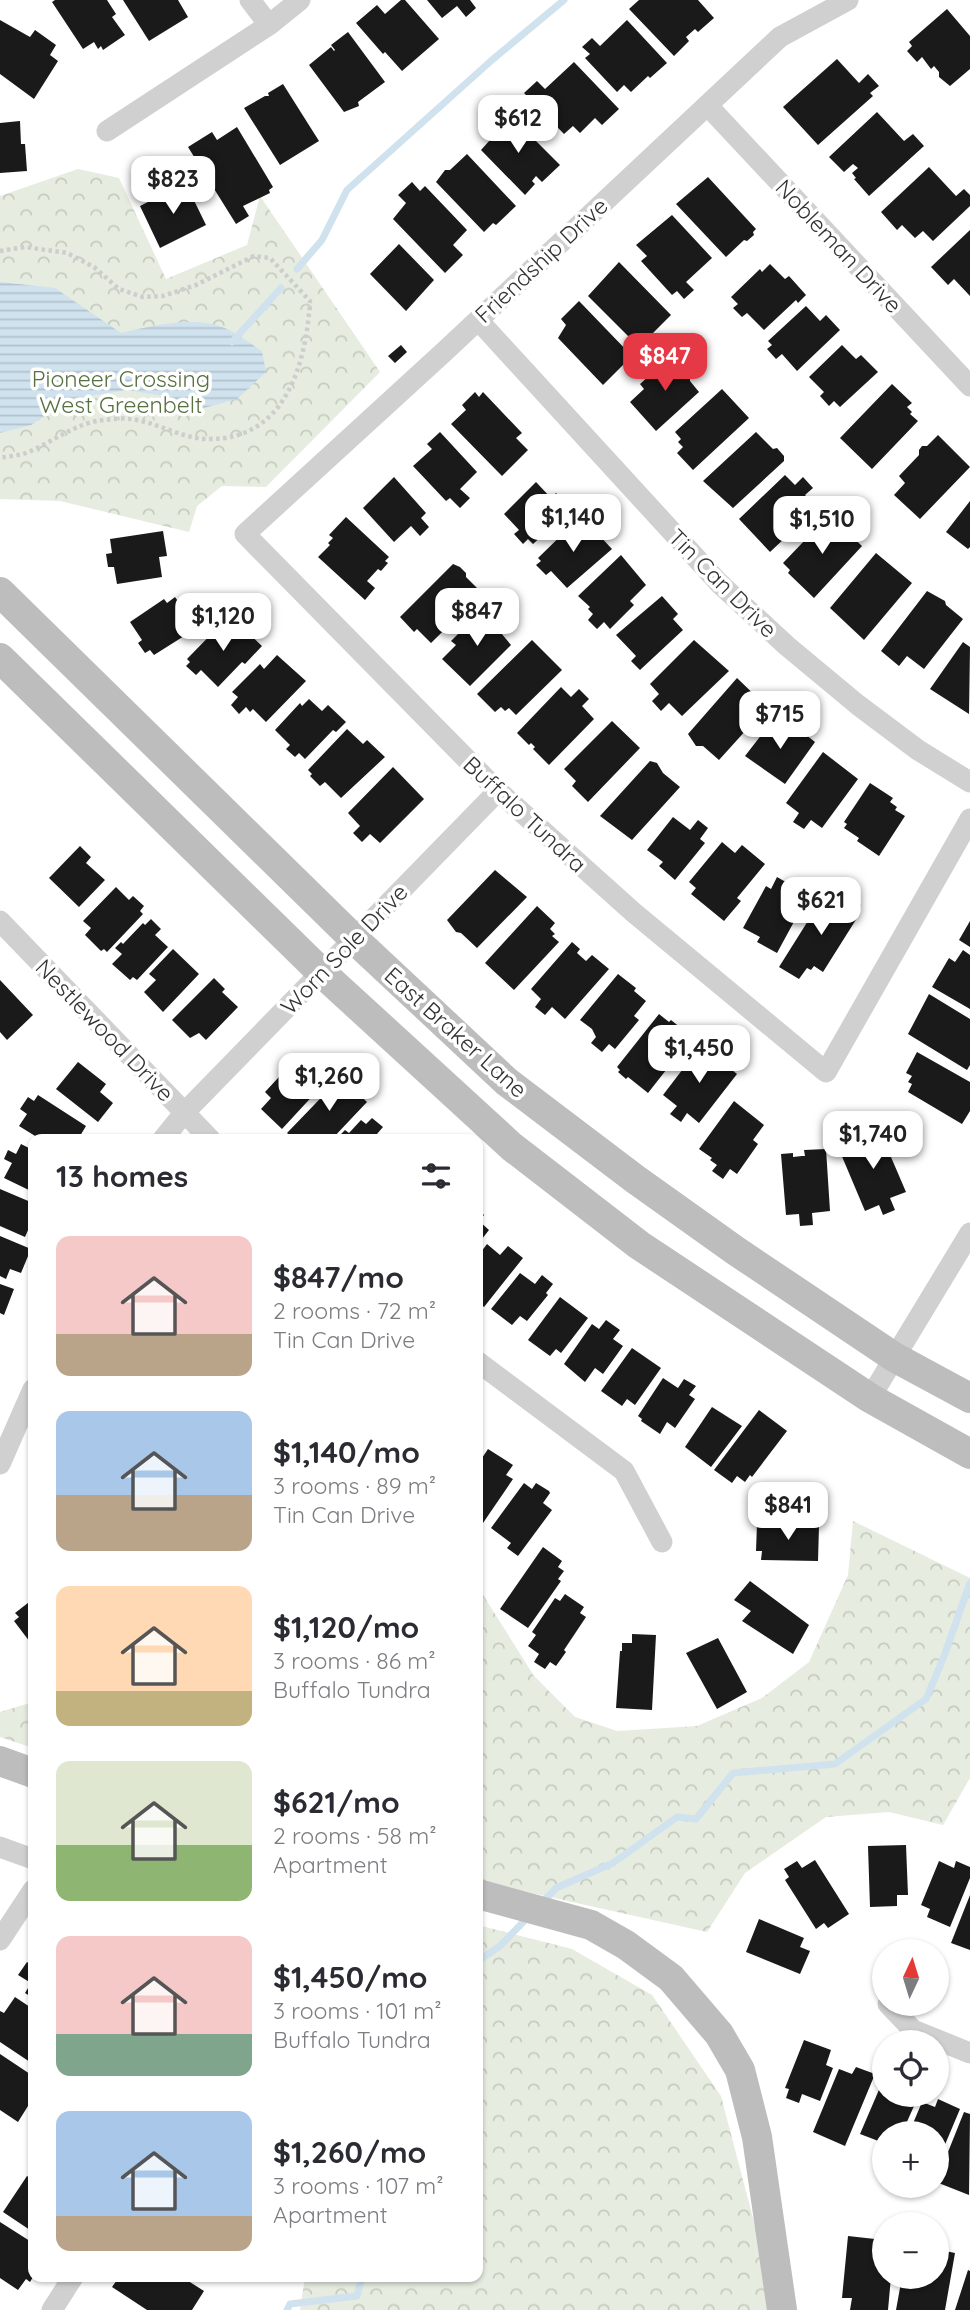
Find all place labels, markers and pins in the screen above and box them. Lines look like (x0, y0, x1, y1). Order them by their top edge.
pin: $612 (477, 96, 559, 155)
pin: $823 (132, 156, 214, 216)
pin: $847 (624, 334, 706, 393)
pin: $1,140 (516, 494, 630, 554)
pin: $1,510 (765, 496, 879, 556)
pin: $847 (436, 588, 518, 648)
pin: $1,120 (166, 594, 280, 653)
pin: $715 (739, 692, 821, 751)
pin: $621 (780, 878, 862, 937)
pin: $1,450 (642, 1026, 756, 1085)
pin: $1,260 (272, 1054, 386, 1113)
pin: $1,740 (816, 1112, 930, 1171)
pin: $841 (747, 1482, 829, 1542)

